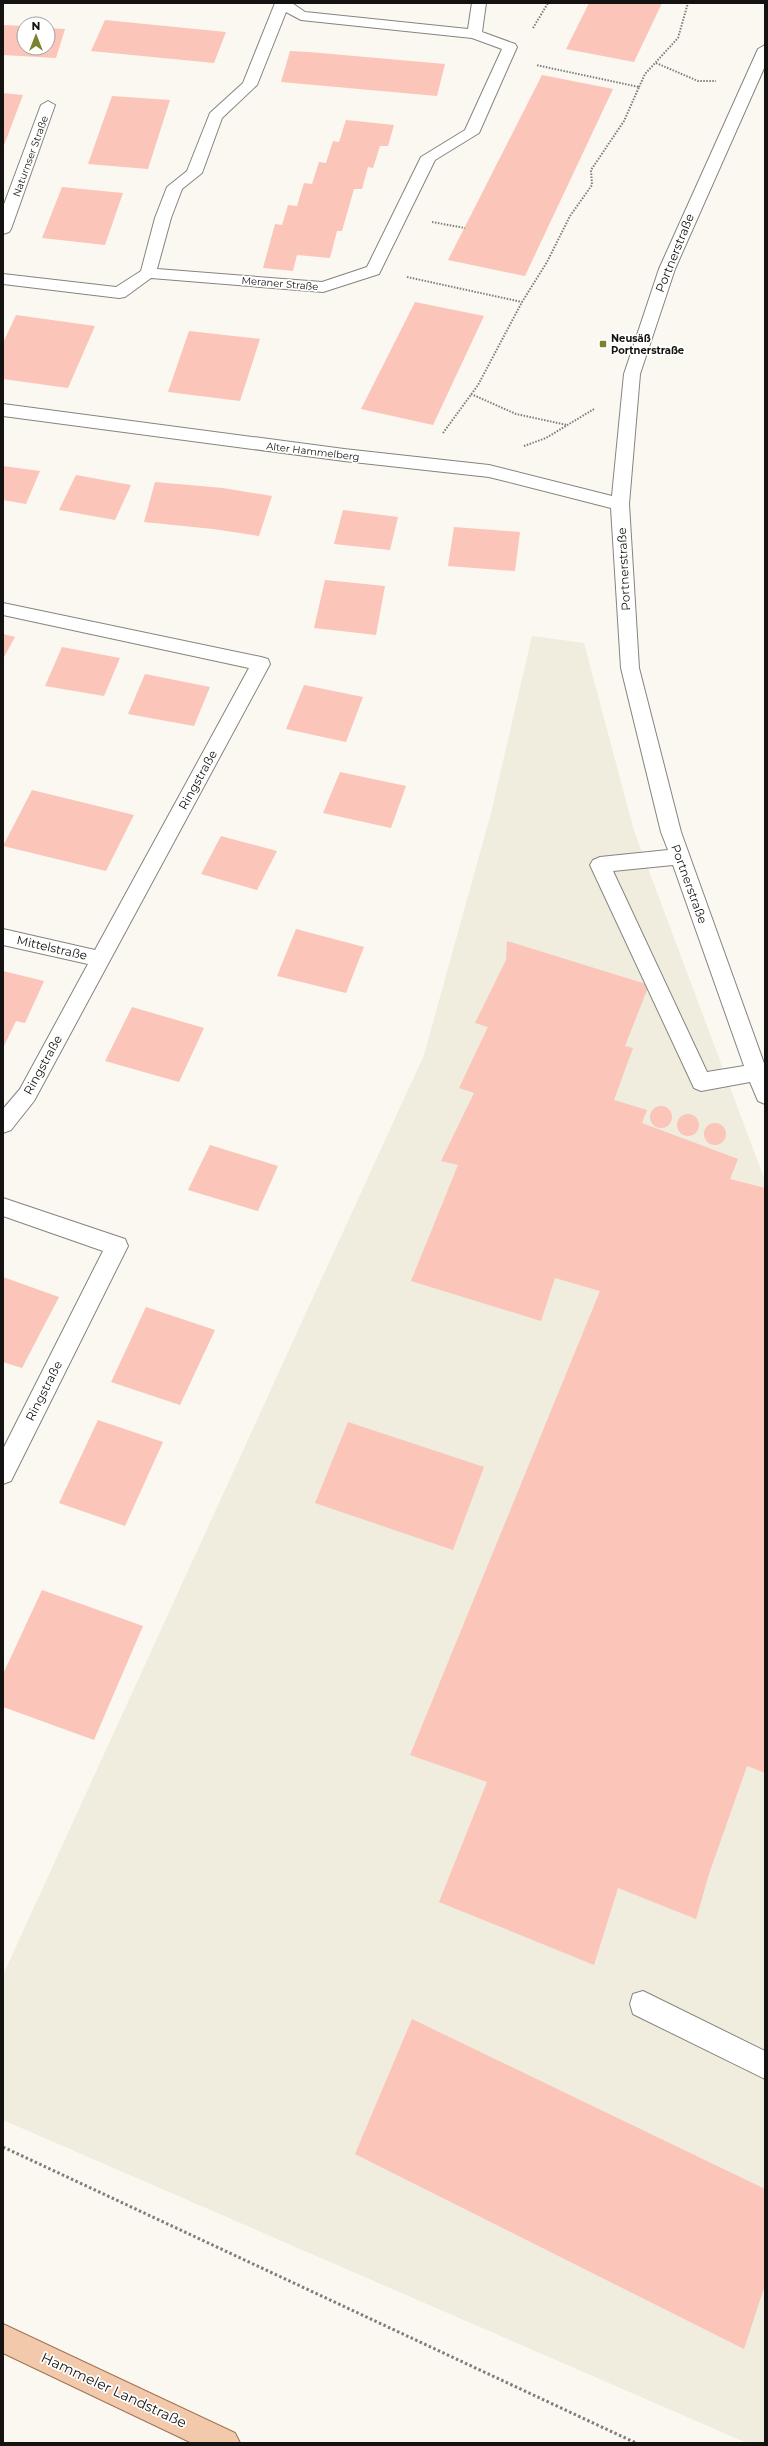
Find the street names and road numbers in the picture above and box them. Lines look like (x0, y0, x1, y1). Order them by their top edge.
street label: Naturnser Straße (10, 114, 51, 199)
street label: Portnerstraße (652, 211, 697, 294)
street label: Meraner Straße (241, 274, 319, 293)
street label: Alter Hammelberg (266, 439, 360, 464)
street label: Portnerstraße (614, 527, 633, 611)
street label: Ringstraße (175, 747, 220, 812)
street label: Portnerstraße (668, 842, 711, 926)
street label: Mittelstraße (15, 932, 89, 963)
street label: Ringstraße (20, 1032, 65, 1097)
street label: Ringstraße (22, 1358, 65, 1423)
street label: Hammeler Landstraße (38, 2348, 190, 2432)

